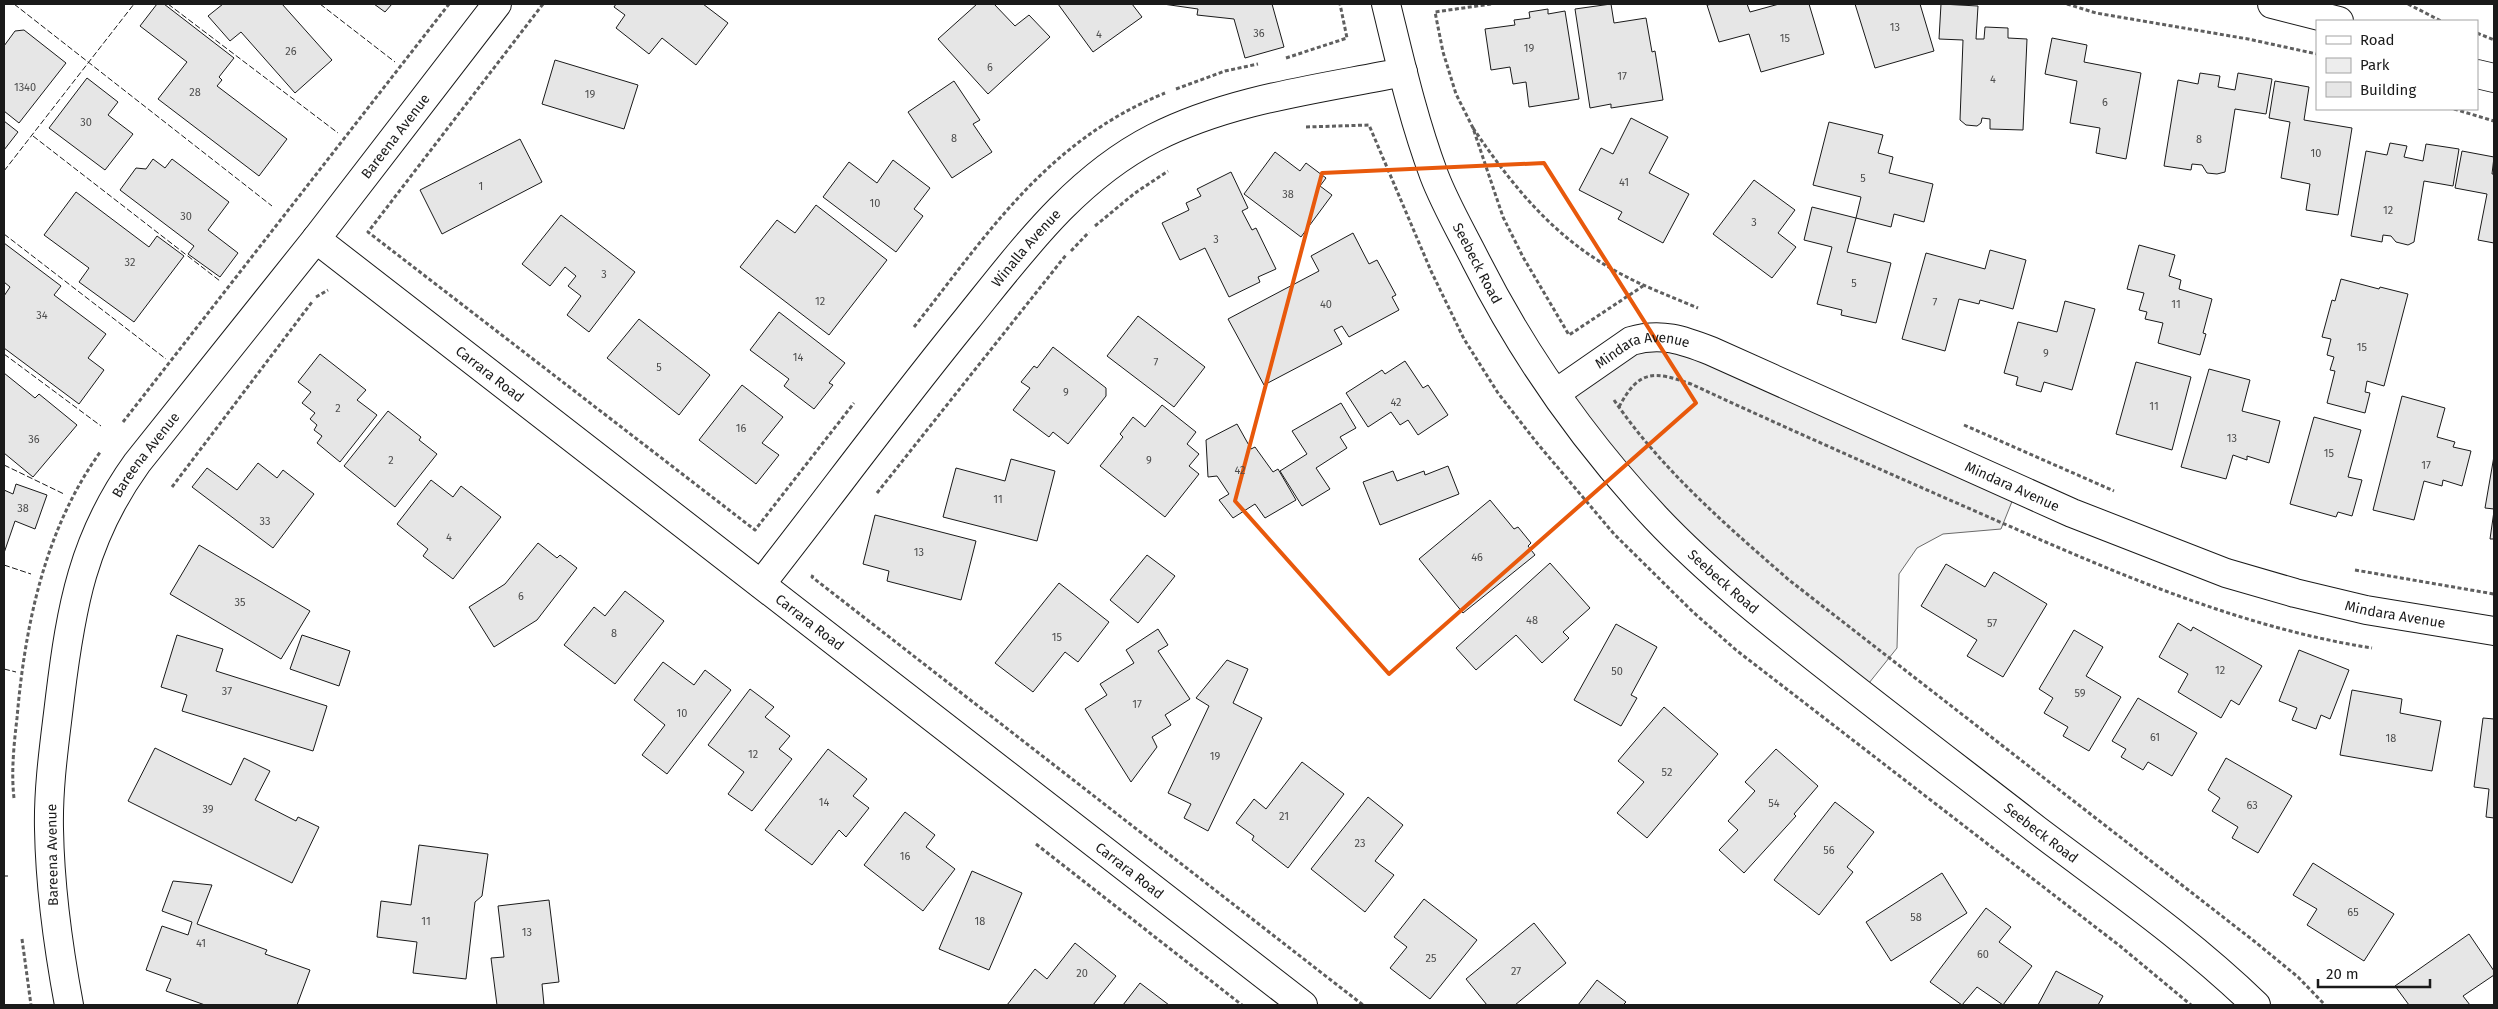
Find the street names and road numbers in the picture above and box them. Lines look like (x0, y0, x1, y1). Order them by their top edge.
street label: Bareena Avenue (358, 91, 434, 182)
street label: Winalla Avenue (988, 206, 1064, 291)
street label: Seebeck Road (1449, 220, 1505, 307)
street label: Mindara Avenue (1592, 329, 1692, 372)
street label: Carrara Road (452, 342, 527, 406)
street label: Bareena Avenue (109, 409, 183, 501)
street label: Mindara Avenue (1962, 458, 2062, 515)
street label: Seebeck Road (1684, 546, 1762, 618)
street label: Carrara Road (772, 591, 847, 654)
street label: Mindara Avenue (2343, 597, 2447, 632)
street label: Seebeck Road (2000, 799, 2081, 867)
street label: Bareena Avenue (43, 804, 62, 906)
street label: Carrara Road (1092, 839, 1167, 903)

